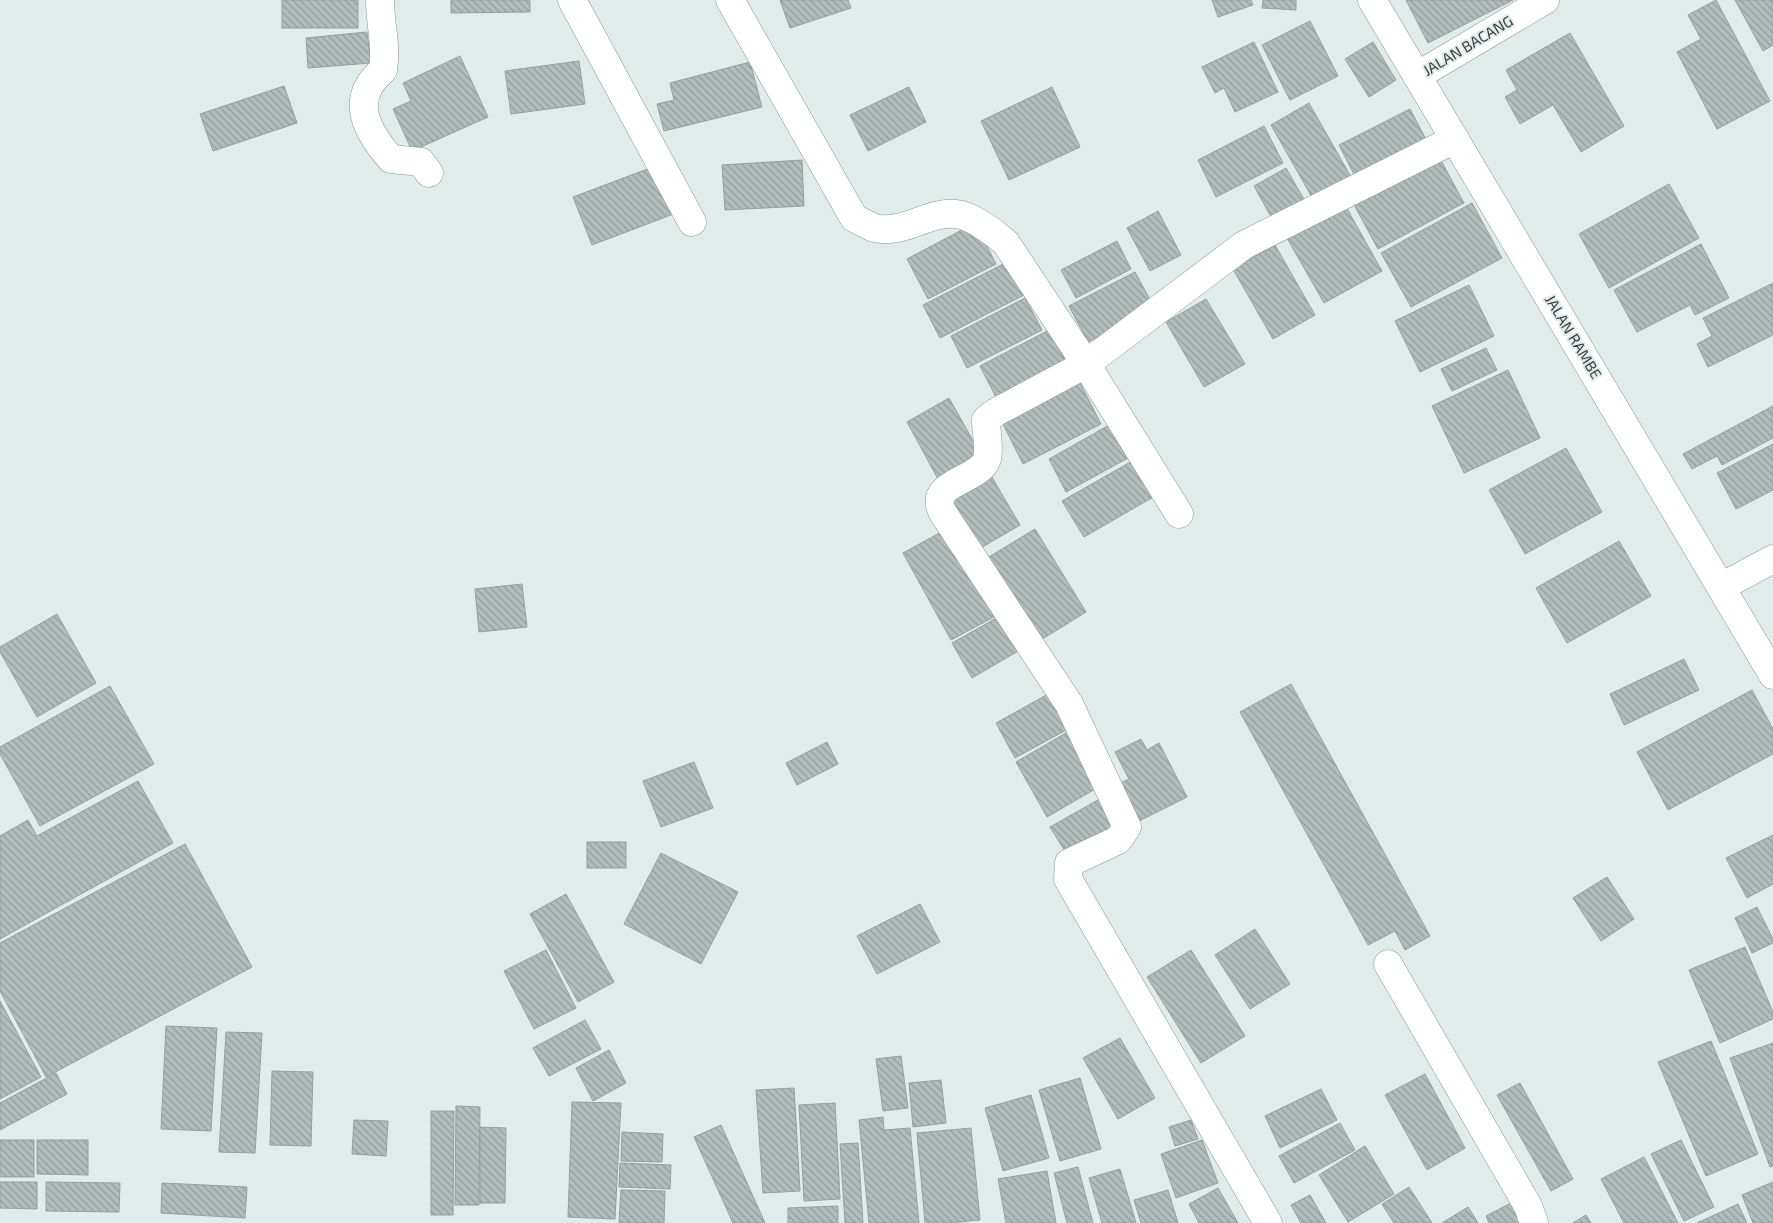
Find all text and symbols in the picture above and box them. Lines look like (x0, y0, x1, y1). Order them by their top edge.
street label: JALAN BACANG (1419, 11, 1516, 79)
street label: JALAN RAMBE (1542, 291, 1606, 382)

